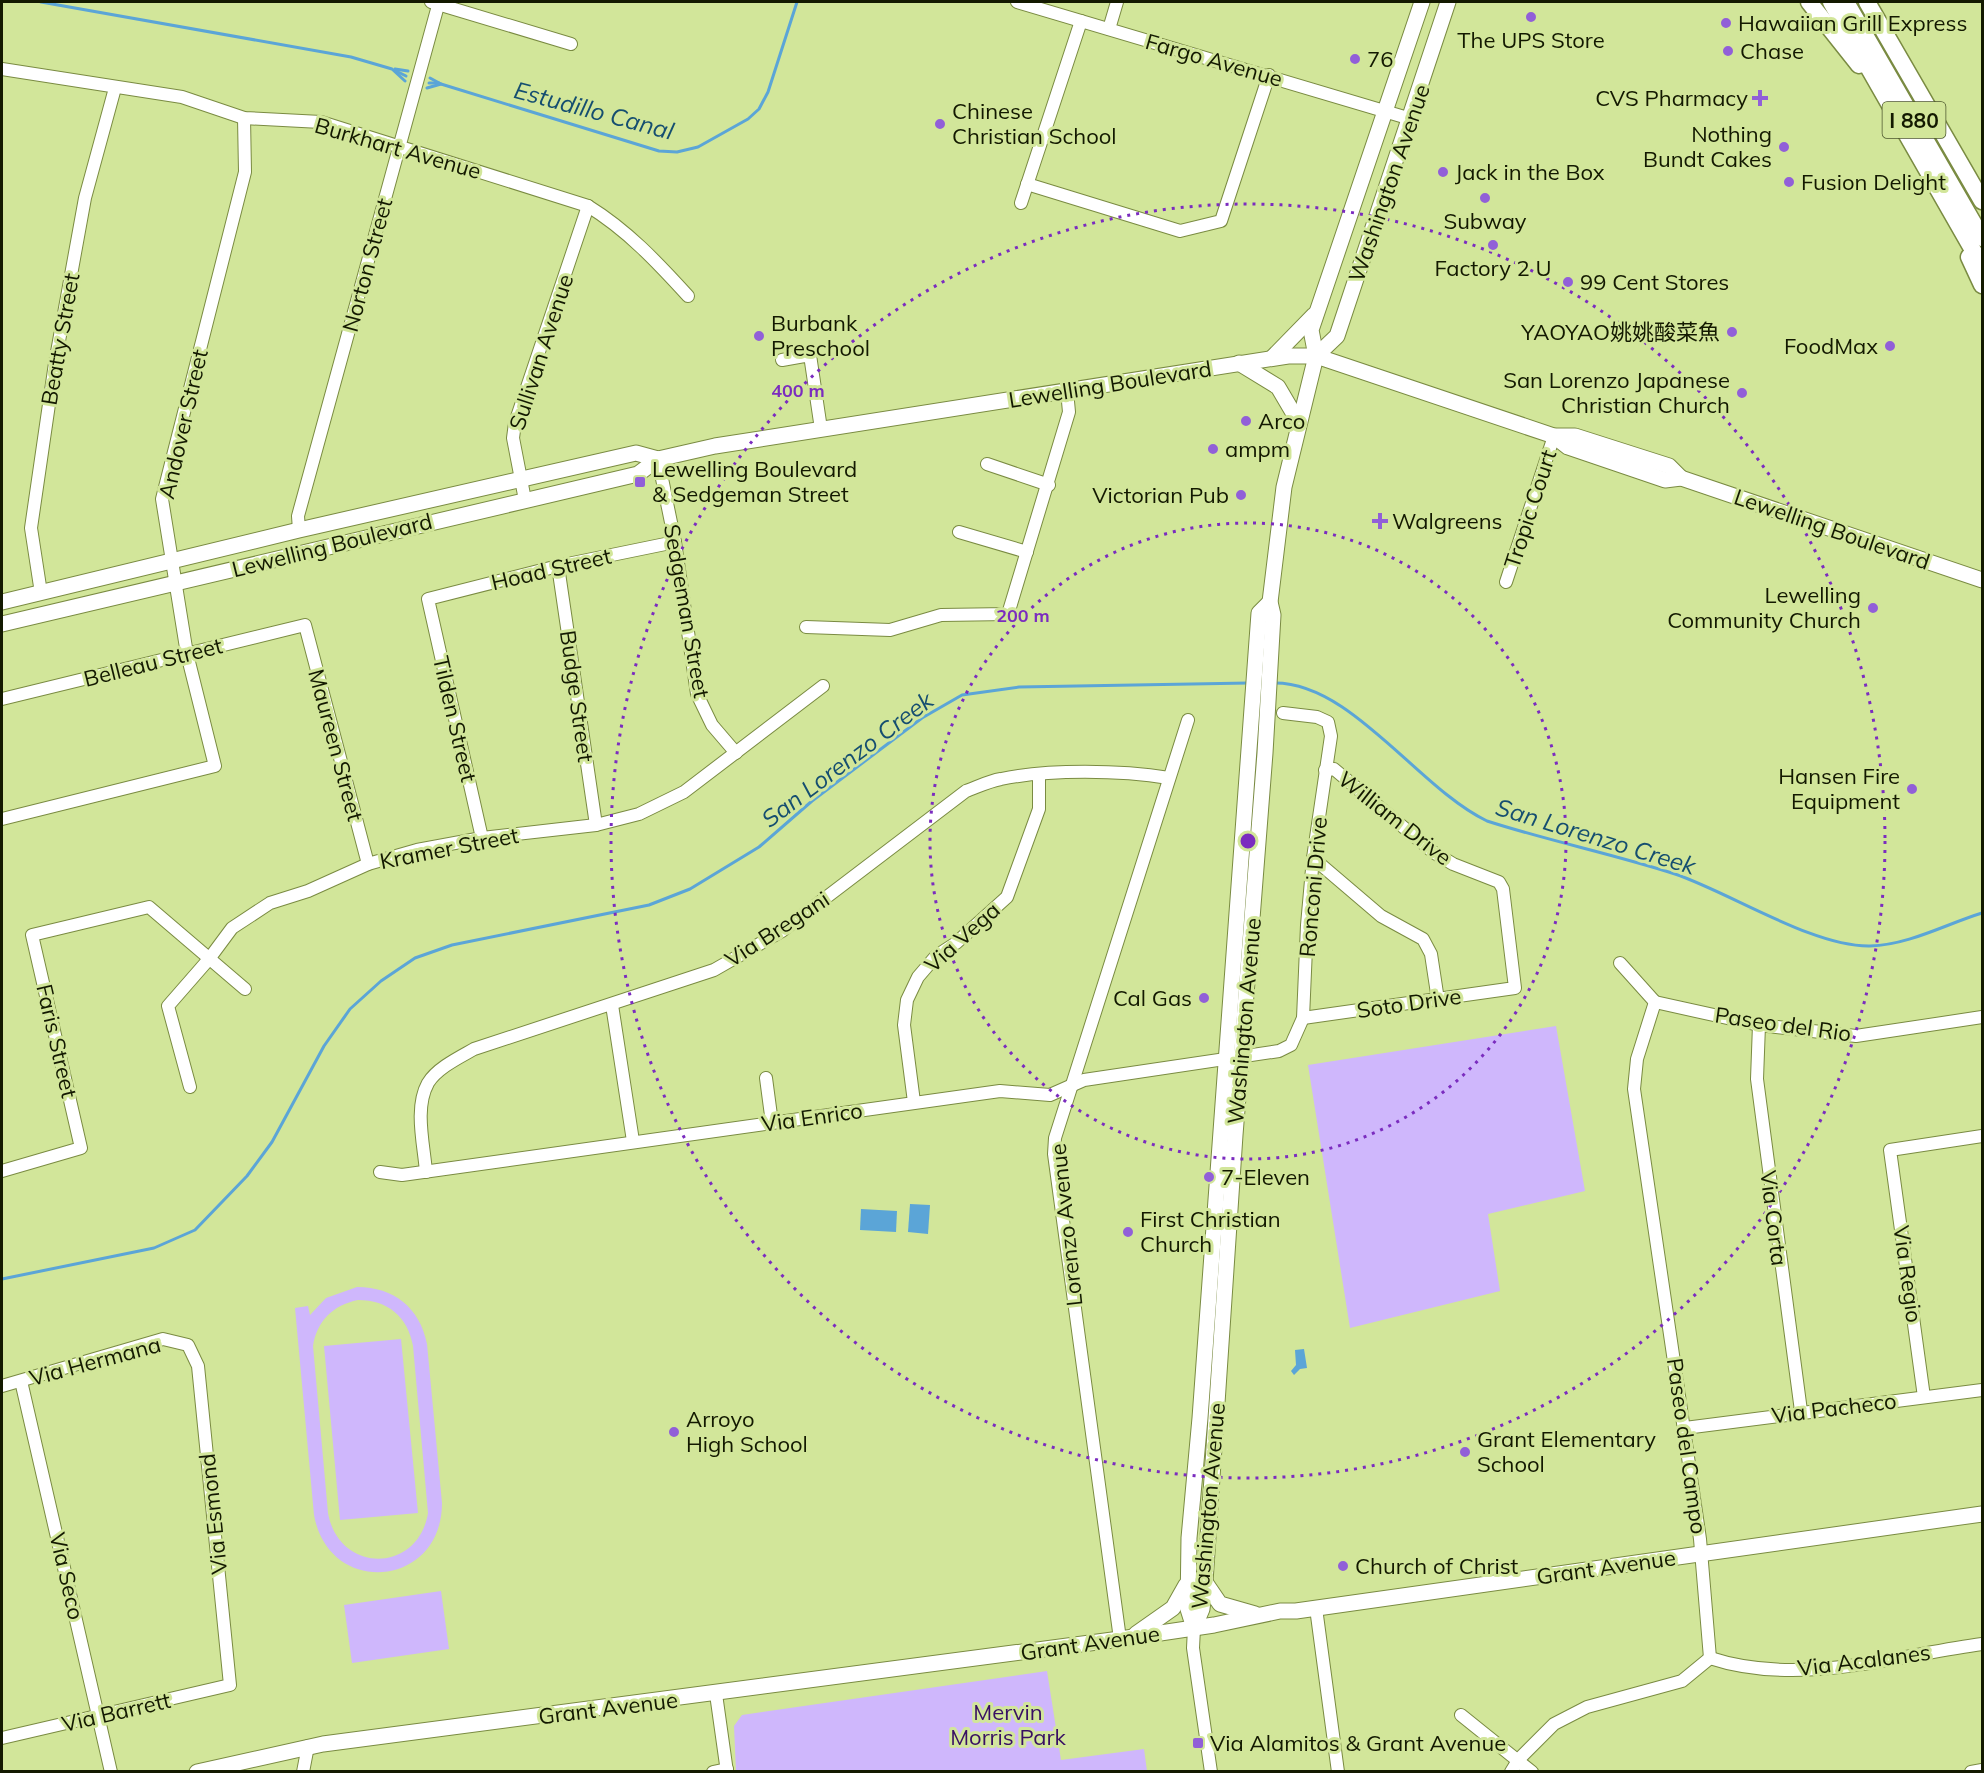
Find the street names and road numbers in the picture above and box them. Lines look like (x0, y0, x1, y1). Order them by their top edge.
street label: Fargo Avenue (1142, 27, 1286, 93)
street label: Washington Avenue (1342, 81, 1436, 285)
road number: I 880 (1882, 102, 1946, 138)
street label: Burkhart Avenue (312, 111, 484, 185)
street label: Norton Street (336, 195, 398, 335)
street label: Beatty Street (35, 270, 85, 407)
street label: Sullivan Avenue (503, 271, 579, 433)
street label: Andover Street (152, 346, 214, 502)
street label: Lewelling Boulevard (1006, 354, 1214, 414)
street label: Tropic Court (1498, 446, 1562, 572)
street label: Lewelling Boulevard (1730, 482, 1934, 576)
street label: Lewelling Boulevard (229, 507, 435, 583)
street label: Sedgeman Street (658, 522, 716, 700)
street label: Hoad Street (488, 542, 614, 596)
street label: Budge Street (554, 628, 600, 764)
street label: Belleau Street (81, 631, 225, 693)
street label: Tilden Street (427, 653, 483, 785)
street label: Maureen Street (302, 666, 370, 824)
street label: William Drive (1332, 765, 1458, 871)
street label: Ronconi Drive (1293, 816, 1333, 958)
street label: Kramer Street (377, 821, 521, 875)
street label: Via Bregani (720, 885, 834, 973)
street label: Via Vega (918, 896, 1006, 978)
street label: Washington Avenue (1221, 917, 1267, 1125)
street label: Faris Street (30, 981, 84, 1101)
street label: Soto Drive (1355, 982, 1463, 1024)
street label: Paseo del Rio (1713, 1001, 1853, 1047)
street label: Via Enrico (760, 1096, 864, 1138)
street label: Lorenzo Avenue (1044, 1142, 1088, 1308)
street label: Via Corta (1754, 1169, 1794, 1267)
street label: Via Regio (1887, 1224, 1929, 1324)
street label: Via Hermana (26, 1330, 164, 1392)
street label: Paseo del Campo (1661, 1356, 1713, 1536)
street label: Via Pacheco (1770, 1386, 1898, 1430)
street label: Washington Avenue (1185, 1402, 1231, 1610)
street label: Via Esmond (193, 1452, 233, 1576)
street label: Via Seco (43, 1530, 91, 1622)
street label: Grant Avenue (1535, 1543, 1677, 1591)
street label: Grant Avenue (1019, 1619, 1161, 1667)
street label: Via Acalanes (1796, 1638, 1932, 1682)
street label: Via Barrett (59, 1686, 173, 1738)
street label: Grant Avenue (537, 1686, 679, 1730)

